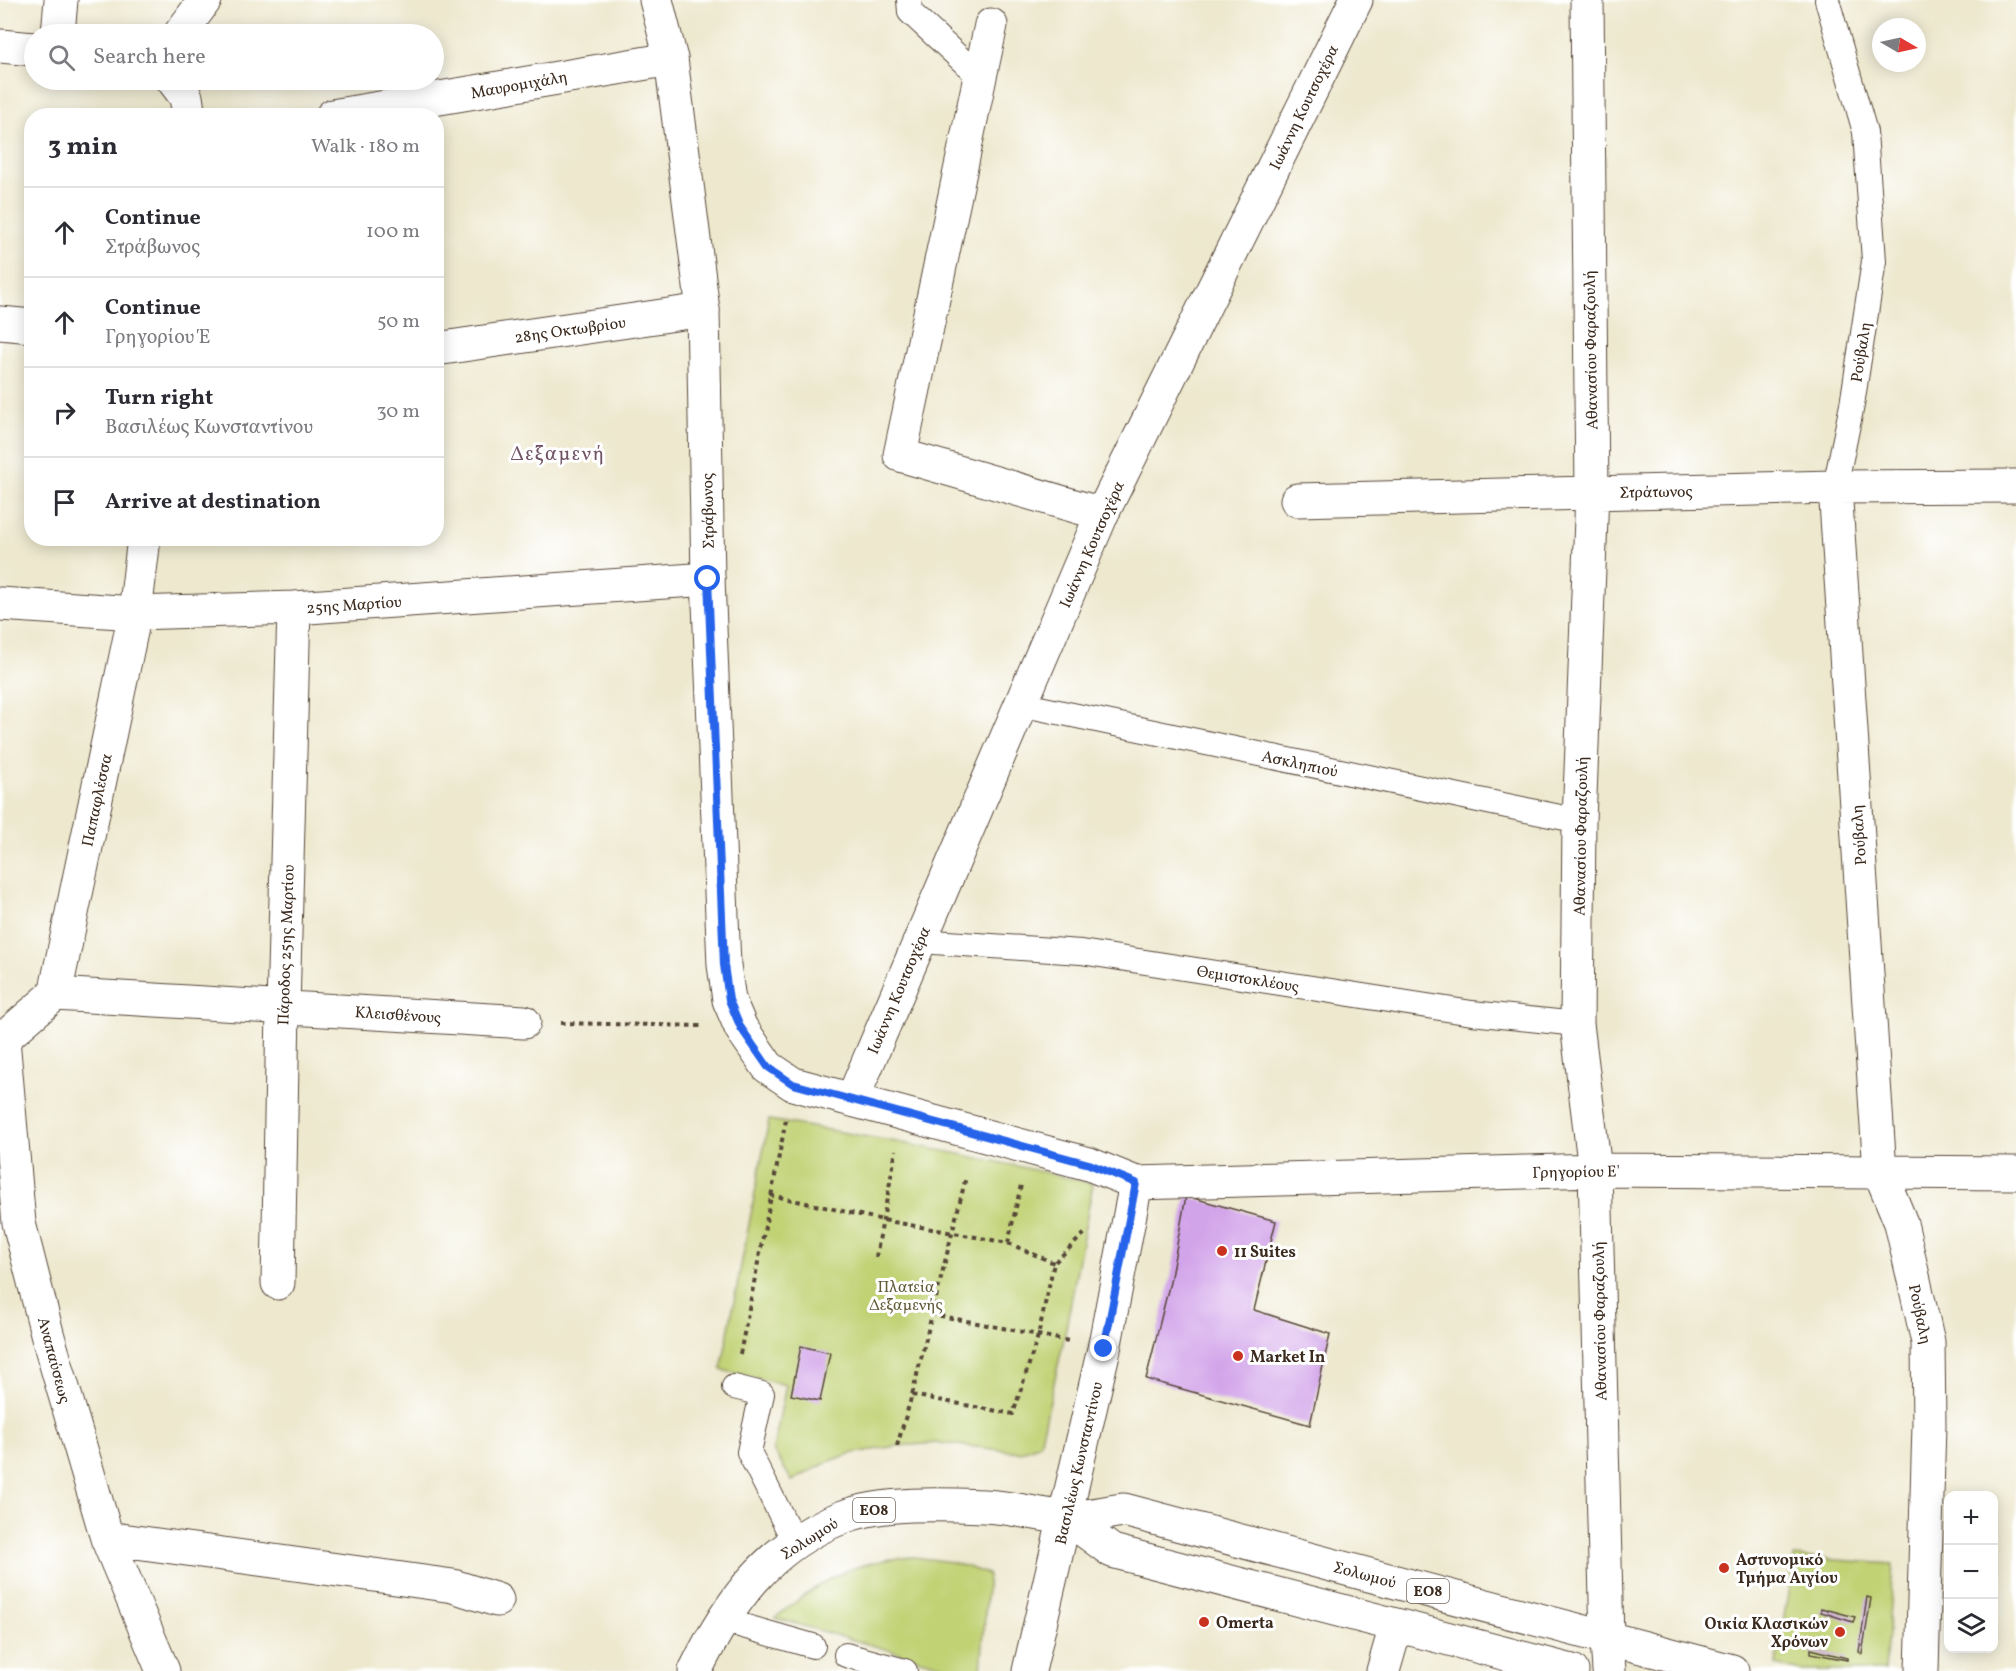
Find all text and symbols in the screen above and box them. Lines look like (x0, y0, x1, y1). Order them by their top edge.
north arrow (1872, 18, 1926, 72)
search box (24, 24, 444, 90)
icon: search (45, 41, 78, 74)
street label: Ιωάννη Κουτσοχέρα (1265, 41, 1345, 174)
text: Search here (93, 42, 206, 73)
street label: Μαυρομιχάλη (469, 67, 569, 105)
text: 3 min (48, 129, 118, 165)
text: Walk · 180 m (311, 133, 420, 161)
text: Continue (105, 203, 201, 234)
icon: ahead (48, 216, 81, 249)
text: 100 m (366, 218, 420, 246)
text: Στράβωνος (105, 234, 200, 262)
street label: Αθανασίου Φαραζουλή (1580, 270, 1604, 430)
text: Continue (105, 293, 201, 324)
icon: ahead (48, 306, 81, 339)
text: 50 m (377, 308, 420, 336)
street label: 28ης Οκτωβρίου (513, 312, 628, 350)
street label: Ρούβαλη (1846, 321, 1878, 384)
text: Γρηγορίου Έ (105, 324, 210, 352)
text: Turn right (105, 383, 213, 414)
icon: right (48, 396, 81, 429)
text: 30 m (376, 398, 420, 426)
text: Βασιλέως Κωνσταντίνου (105, 414, 313, 442)
district label: Δεξαμενή (511, 441, 605, 469)
street label: Στράβωνος (697, 473, 721, 549)
street label: Ιωάννη Κουτσοχέρα (1055, 478, 1131, 612)
street label: Στράτωνος (1619, 481, 1693, 505)
icon: arrive (48, 486, 81, 519)
text: Arrive at destination (105, 487, 321, 518)
route start (694, 565, 720, 591)
street label: 25ης Μαρτίου (306, 592, 403, 620)
street label: Ασκληπιού (1260, 746, 1340, 784)
street label: Παπαφλέσσα (77, 751, 119, 849)
street label: Αθανασίου Φαραζουλή (1570, 756, 1594, 916)
street label: Ρούβαλη (1847, 804, 1873, 866)
street label: Πάροδος 25ης Μαρτίου (273, 864, 301, 1026)
street label: Ιωάννη Κουτσοχέρα (863, 923, 937, 1058)
street label: Θεμιστοκλέους (1195, 961, 1301, 999)
street label: Κλεισθένους (354, 1002, 442, 1030)
street label: Γρηγορίου Ε' (1532, 1161, 1620, 1185)
street label: Αθανασίου Φαραζουλή (1589, 1241, 1613, 1401)
place label: 11 Suites (1234, 1242, 1296, 1264)
marker: 11 Suites (1215, 1244, 1229, 1258)
park label: Πλατεία Δεξαμενής (869, 1277, 943, 1317)
street label: Ρούβαλη (1902, 1282, 1936, 1346)
street label: Αναπαύσεως (31, 1315, 75, 1406)
route end (1090, 1335, 1116, 1361)
place label: Market In (1250, 1347, 1326, 1369)
marker: Market In (1231, 1349, 1245, 1363)
street label: Βασιλέως Κωνσταντίνου (1051, 1380, 1109, 1547)
map controls (1944, 1491, 1998, 1653)
button: + (1944, 1491, 1998, 1545)
road number: ΕΟ8 (853, 1498, 895, 1522)
street label: Σολωμού (777, 1513, 843, 1566)
button: − (1944, 1545, 1998, 1599)
place label: Αστυνομικό Τμήμα Αιγίου (1736, 1550, 1838, 1590)
street label: Σολωμού (1331, 1557, 1399, 1595)
marker: Αστυνομικό Τμήμα Αιγίου (1717, 1561, 1731, 1575)
road number: ΕΟ8 (1407, 1579, 1449, 1603)
button: layers (1944, 1599, 1998, 1653)
place label: Omerta (1216, 1613, 1274, 1635)
place label: Οικία Κλασικών Χρόνων (1704, 1614, 1828, 1654)
marker: Omerta (1197, 1615, 1211, 1629)
marker: Οικία Κλασικών Χρόνων (1833, 1625, 1847, 1639)

